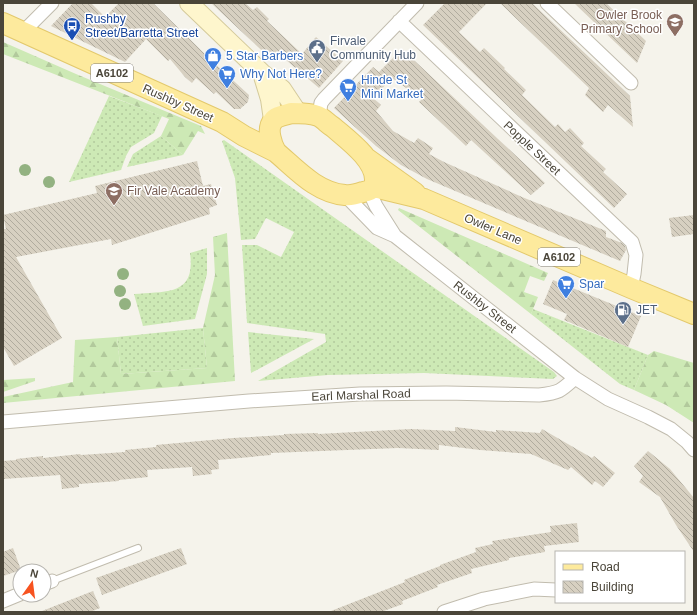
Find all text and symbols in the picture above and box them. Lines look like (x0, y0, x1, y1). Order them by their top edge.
place label: Owler Brook Primary School (581, 8, 663, 36)
place label: Rushby Street/Barretta Street (85, 12, 199, 40)
school or university icon: Owler Brook Primary School (665, 12, 685, 37)
bus stop icon: Rushby Street/Barretta Street (62, 16, 82, 41)
place label: Firvale Community Hub (330, 34, 416, 62)
public building icon: Firvale Community Hub (307, 38, 327, 63)
shop icon: 5 Star Barbers (203, 46, 223, 71)
place label: 5 Star Barbers (226, 49, 303, 63)
road number: A6102 (91, 64, 133, 82)
supermarket icon: Why Not Here? (217, 64, 237, 89)
place label: Why Not Here? (240, 67, 322, 81)
place label: Hinde St Mini Market (361, 73, 424, 101)
supermarket icon: Hinde St Mini Market (338, 77, 358, 102)
street label: Rushby Street (140, 81, 216, 125)
street label: Popple Street (501, 118, 564, 178)
school or university icon: Fir Vale Academy (104, 181, 124, 206)
place label: Fir Vale Academy (127, 184, 220, 198)
street label: Owler Lane (462, 211, 524, 248)
road number: A6102 (538, 248, 580, 266)
supermarket icon: Spar (556, 274, 576, 299)
place label: Spar (579, 277, 604, 291)
street label: Rushby Street (451, 278, 520, 336)
fuel station icon: JET (613, 300, 633, 325)
place label: JET (636, 303, 658, 317)
street label: Earl Marshal Road (311, 386, 411, 404)
legend (555, 551, 685, 603)
text: Road (591, 560, 620, 574)
north arrow (12, 563, 52, 603)
text: N (29, 567, 40, 580)
text: Building (591, 580, 634, 594)

